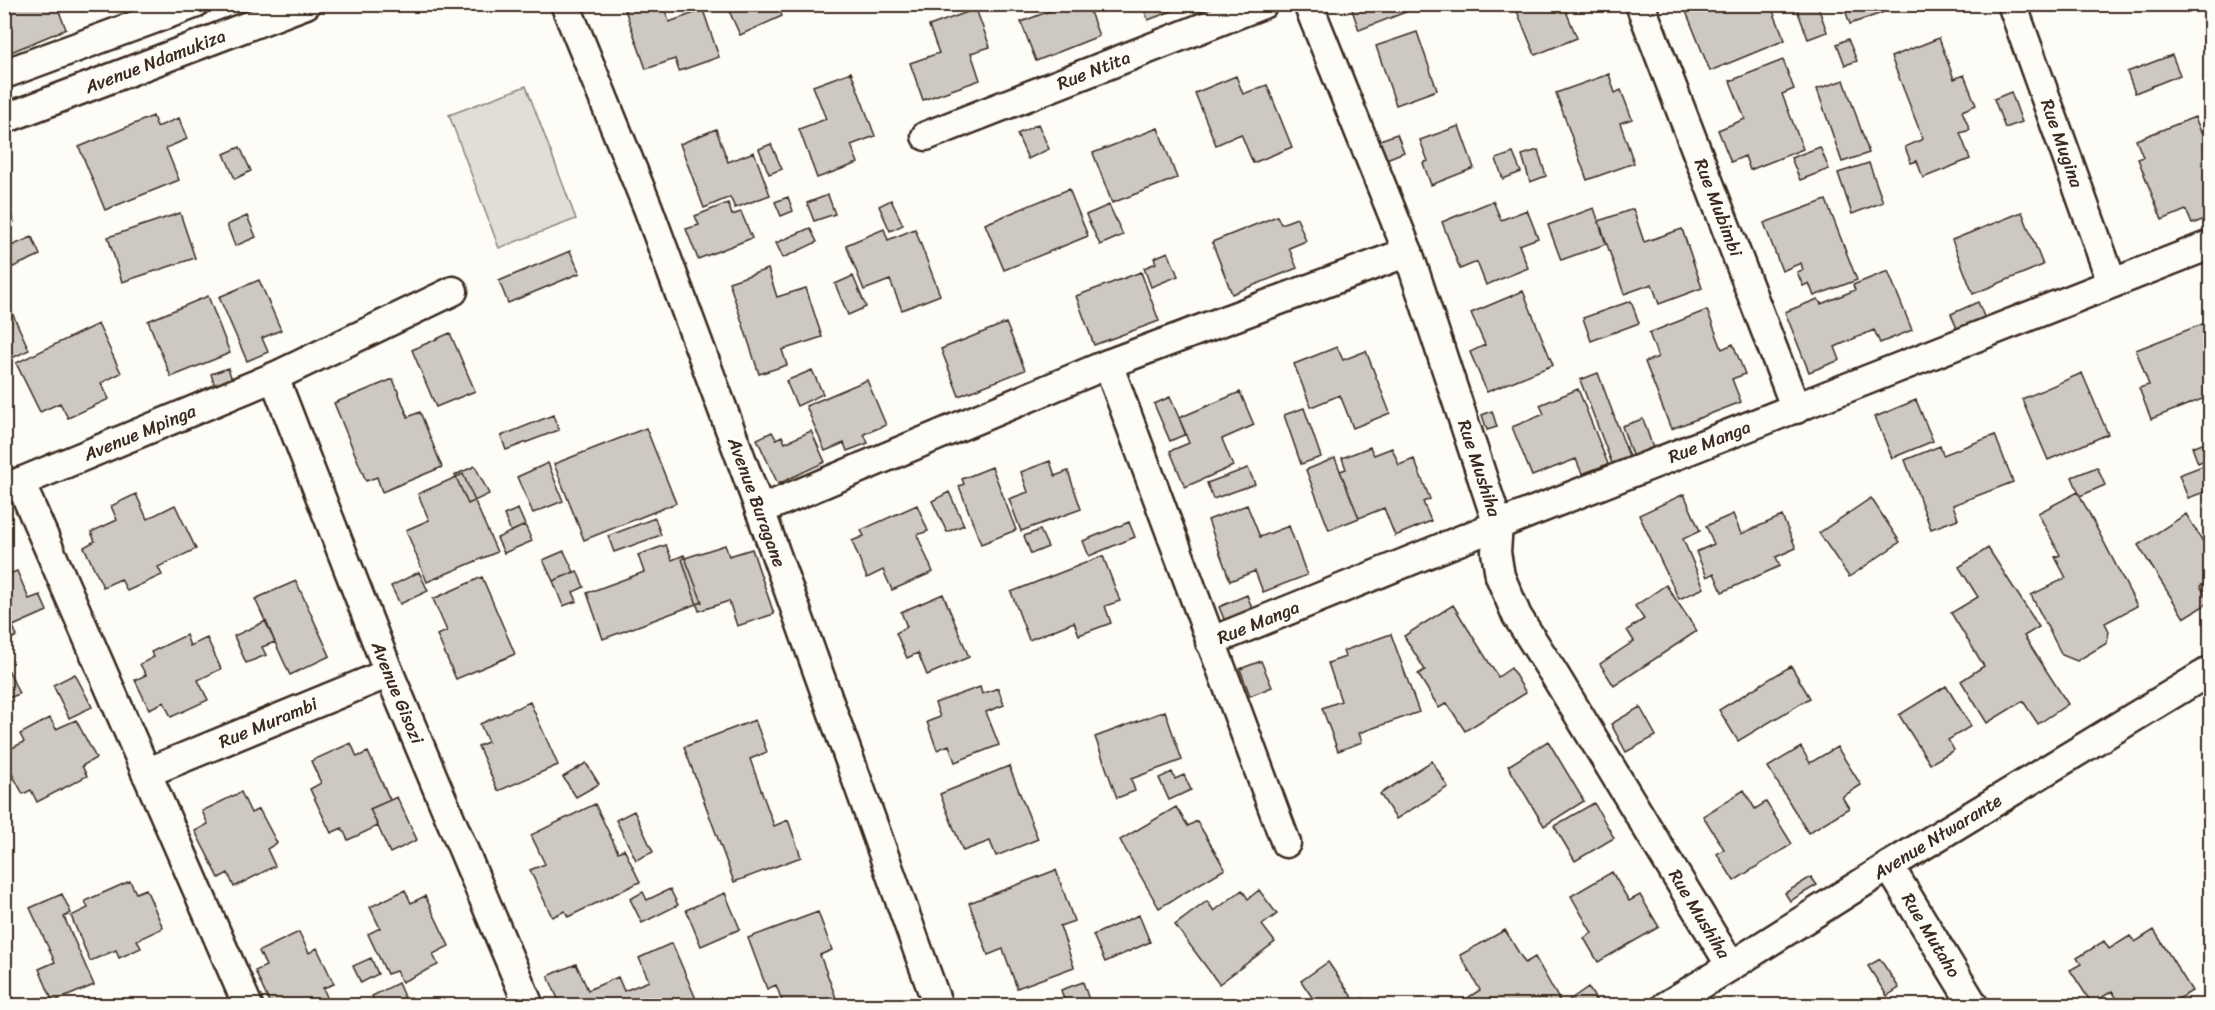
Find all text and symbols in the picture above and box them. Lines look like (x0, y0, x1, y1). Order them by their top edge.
street label: Avenue Ndamukiza (79, 20, 231, 103)
street label: Rue Ntita (1052, 41, 1135, 99)
street label: Rue Mugina (2031, 94, 2093, 193)
street label: Rue Mubimbi (1685, 154, 1752, 262)
street label: Avenue Mpinga (78, 395, 202, 471)
street label: Rue Manga (1663, 411, 1756, 473)
street label: Rue Mushiha (1448, 415, 1511, 522)
street label: Avenue Buragane (718, 432, 795, 572)
street label: Rue Manga (1212, 591, 1304, 654)
street label: Avenue Gisozi (362, 636, 433, 750)
street label: Rue Murambi (214, 688, 323, 757)
street label: Avenue Ntwarante (1866, 785, 2009, 889)
street label: Rue Mushiha (1660, 862, 1740, 966)
street label: Rue Mutaho (1893, 886, 1969, 984)

